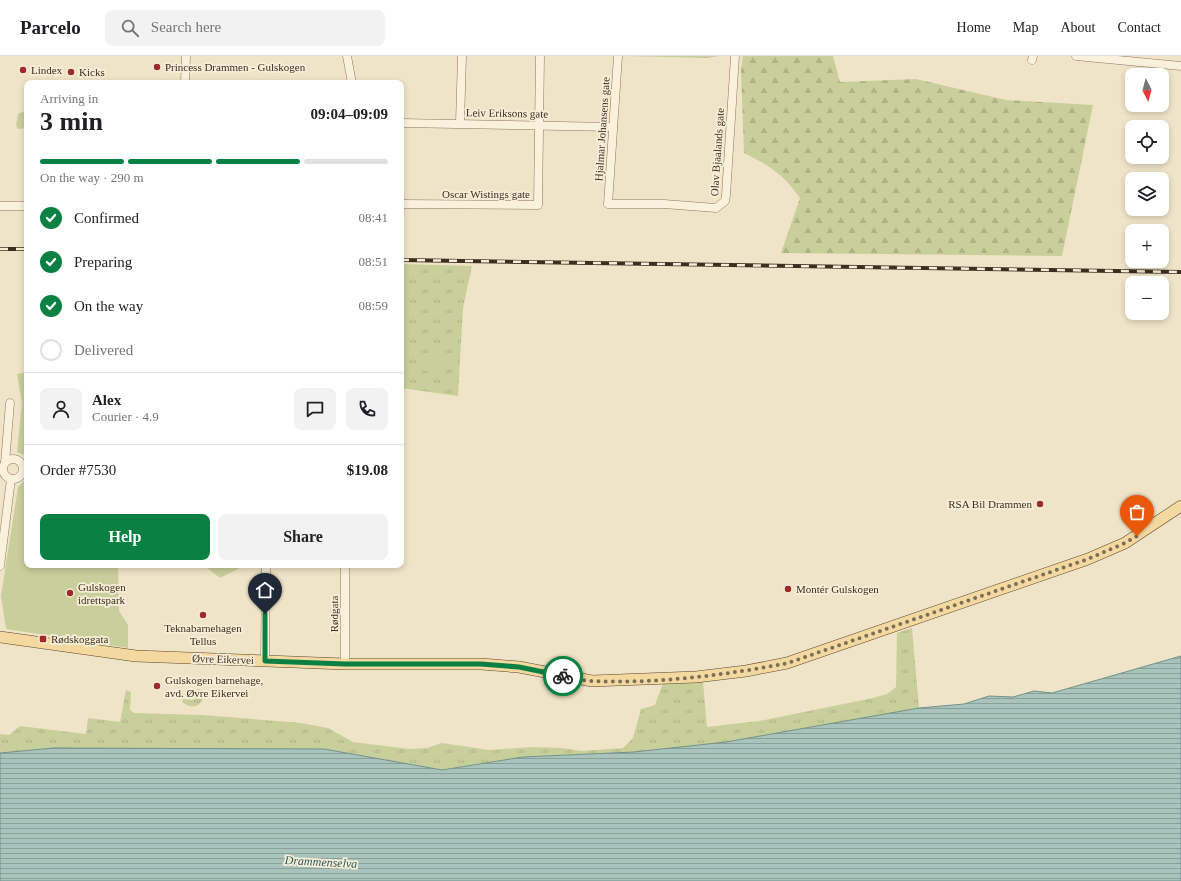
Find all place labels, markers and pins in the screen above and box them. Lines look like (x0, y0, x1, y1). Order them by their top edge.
place label: Princess Drammen - Gulskogen (165, 61, 306, 73)
marker: Princess Drammen - Gulskogen (152, 62, 162, 72)
place label: Lindex (31, 64, 63, 76)
marker: Lindex (18, 65, 28, 75)
place label: Kicks (79, 66, 105, 78)
marker: Kicks (66, 67, 76, 77)
pin (1120, 495, 1154, 536)
place label: RSA Bil Drammen (948, 498, 1032, 510)
marker: RSA Bil Drammen (1035, 499, 1045, 509)
pin (248, 573, 282, 614)
place label: Gulskogen idrettspark (78, 581, 126, 606)
place label: Montér Gulskogen (796, 583, 879, 595)
marker: Montér Gulskogen (783, 584, 793, 594)
marker: Gulskogen idrettspark (65, 588, 75, 598)
marker: Teknabarnehagen Tellus (198, 610, 208, 620)
place label: Teknabarnehagen Tellus (164, 622, 242, 647)
place label: Rødskoggata (51, 633, 109, 645)
marker: Rødskoggata (38, 634, 48, 644)
place label: Gulskogen barnehage, avd. Øvre Eikervei (165, 674, 264, 699)
marker: Gulskogen barnehage, avd. Øvre Eikervei (152, 681, 162, 691)

